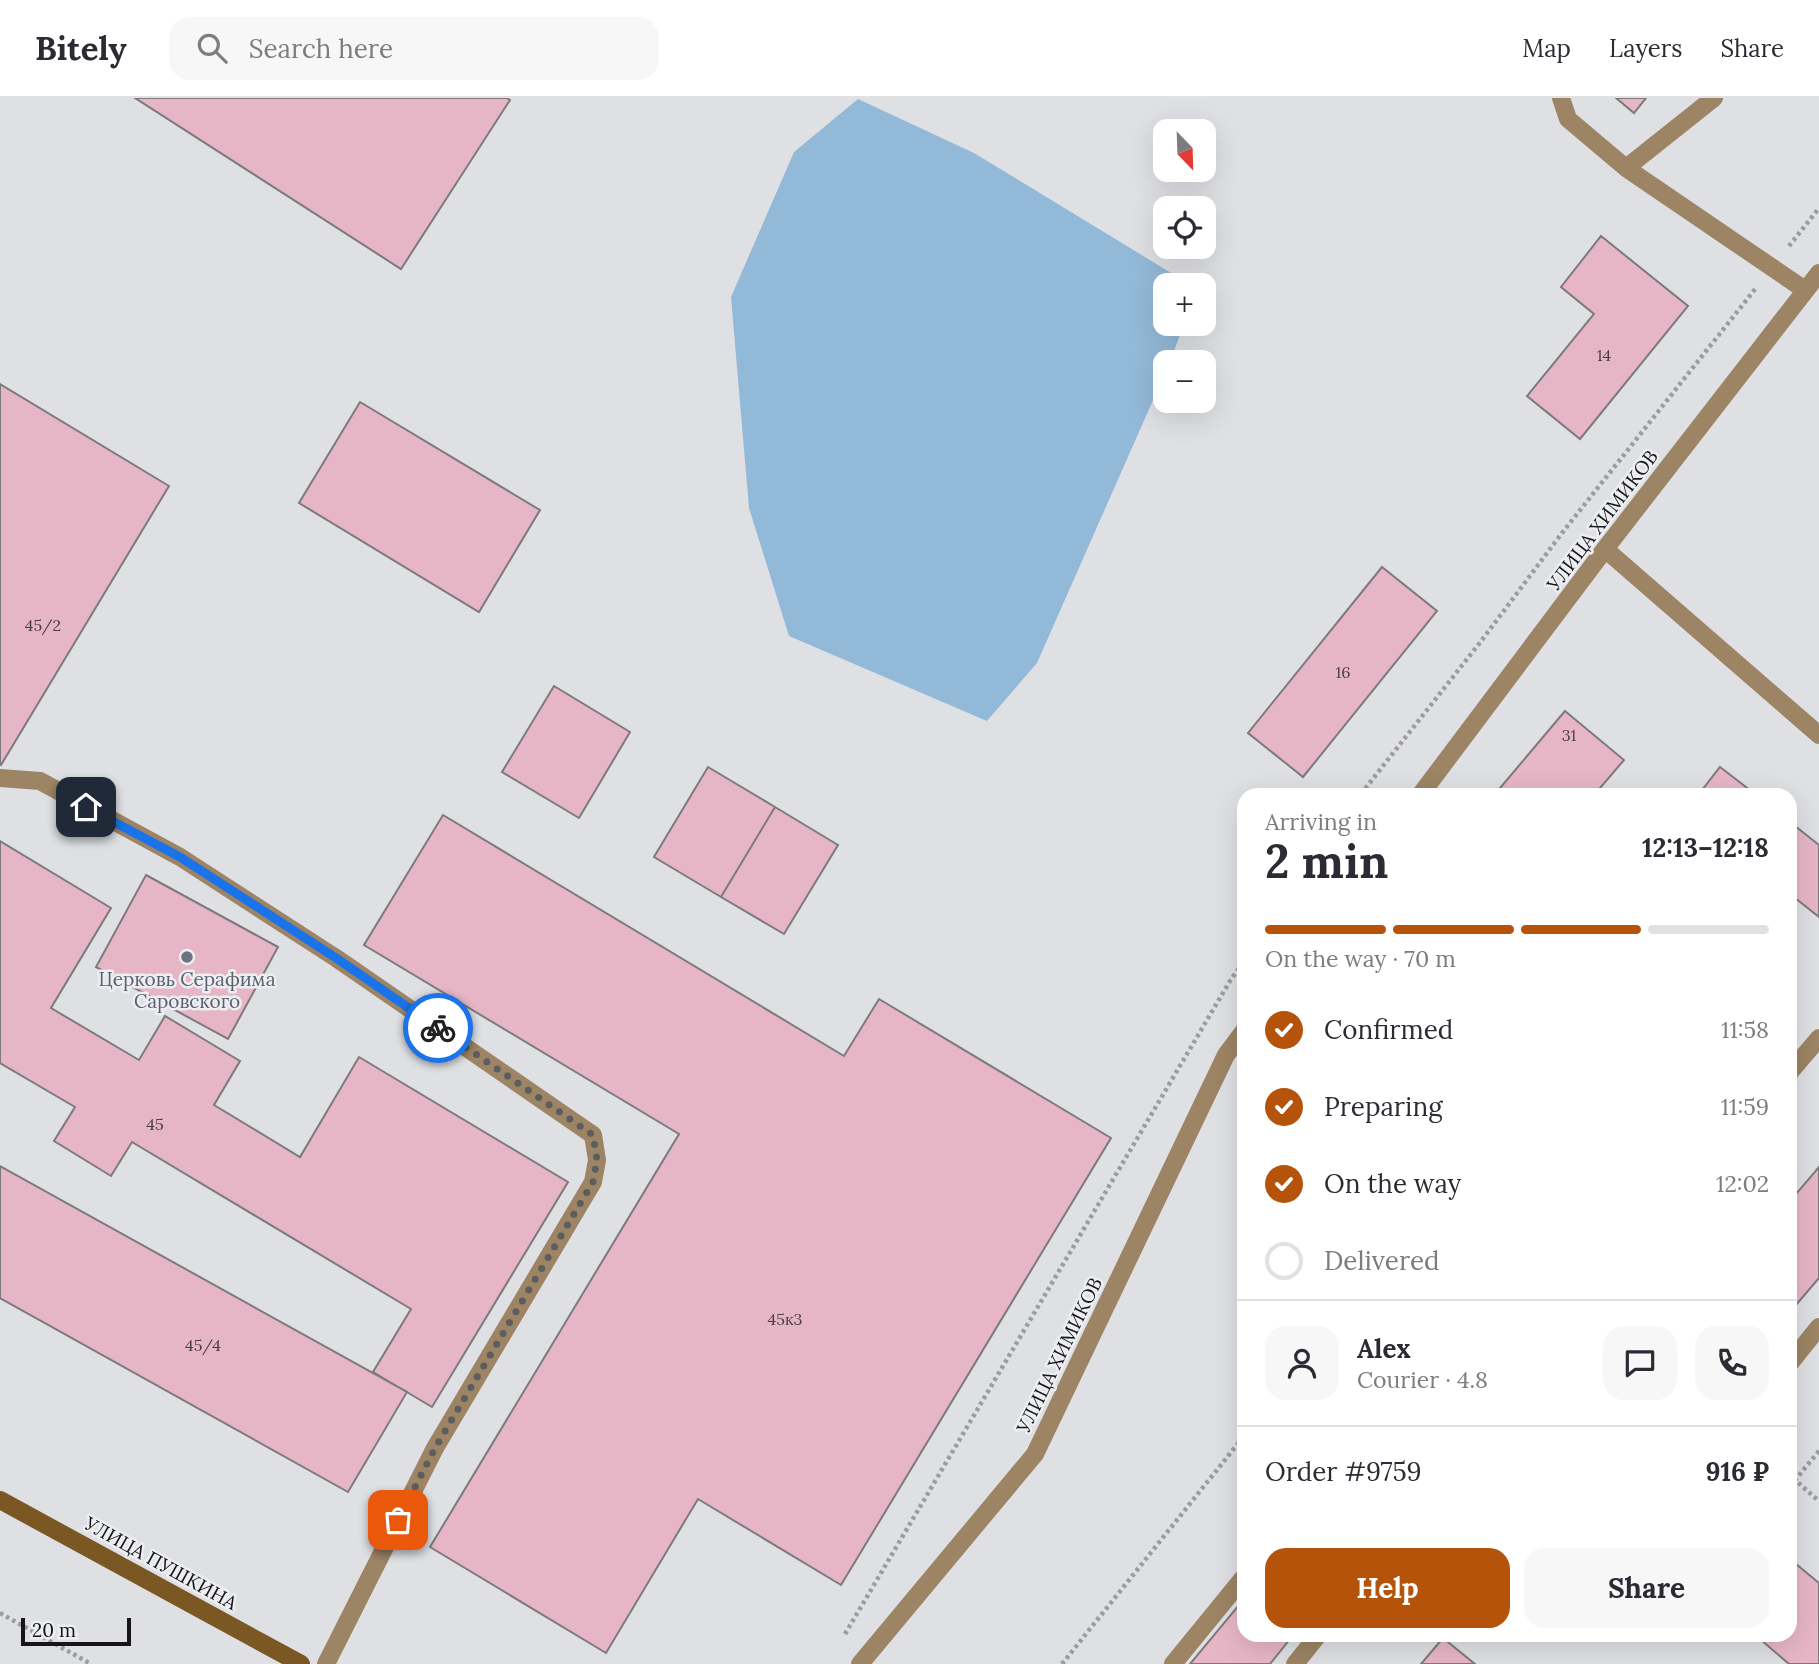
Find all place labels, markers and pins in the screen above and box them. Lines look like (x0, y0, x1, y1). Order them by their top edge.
pin (56, 777, 116, 837)
marker: Церковь Серафима Саровского (179, 949, 195, 965)
place label: Церковь Серафима Саровского (99, 967, 276, 1013)
pin (368, 1490, 428, 1550)

